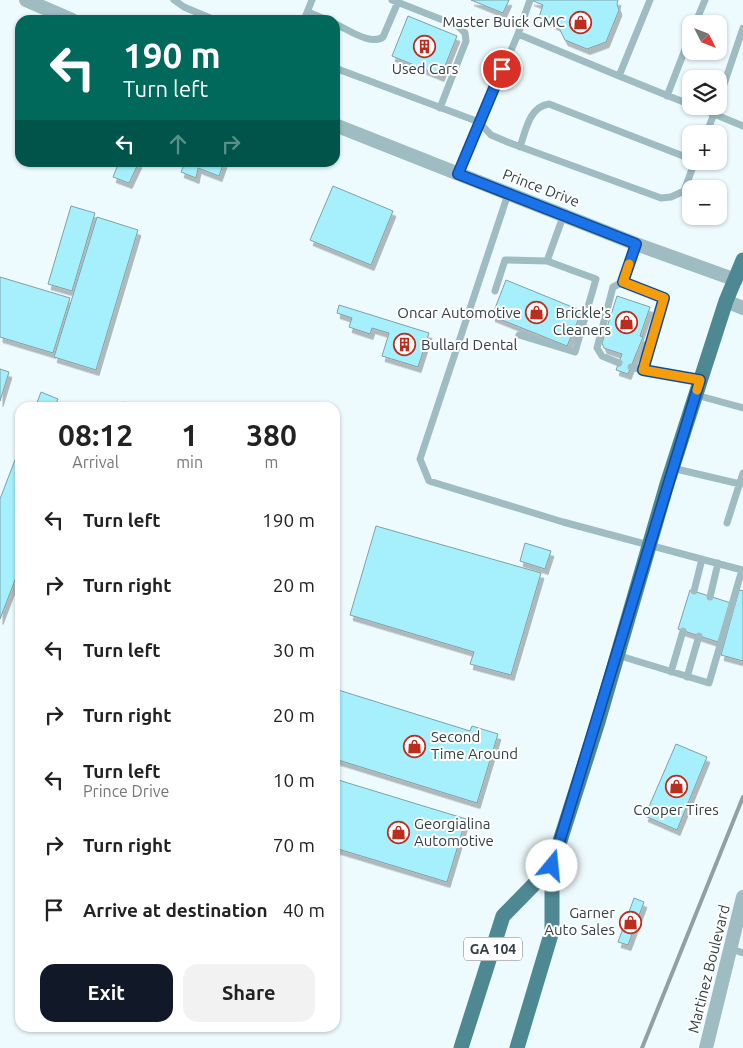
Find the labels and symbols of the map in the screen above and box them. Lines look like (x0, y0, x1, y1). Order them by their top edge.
shop icon: Master Buick GMC (569, 10, 593, 34)
place label: Master Buick GMC (443, 13, 565, 30)
north arrow (682, 15, 728, 60)
building icon: Used Cars (413, 34, 437, 58)
pin (481, 48, 523, 90)
place label: Used Cars (392, 60, 458, 77)
street label: Prince Drive (500, 165, 582, 210)
shop icon: Oncar Automotive (525, 301, 549, 325)
place label: Oncar Automotive (397, 304, 521, 321)
place label: Brickle's Cleaners (553, 304, 611, 338)
shop icon: Brickle's Cleaners (615, 310, 639, 334)
building icon: Bullard Dental (393, 333, 417, 357)
place label: Bullard Dental (421, 336, 518, 353)
place label: Second Time Around (431, 728, 518, 762)
shop icon: Second Time Around (403, 734, 427, 758)
shop icon: Cooper Tires (664, 775, 688, 799)
place label: Cooper Tires (633, 801, 719, 818)
place label: Georgialina Automotive (414, 815, 494, 849)
shop icon: Georgialina Automotive (386, 821, 410, 845)
position arrow (525, 839, 577, 891)
street label: Martinez Boulevard (684, 903, 733, 1035)
place label: Garner Auto Sales (544, 904, 615, 938)
shop icon: Garner Auto Sales (619, 910, 643, 934)
road number: GA 104 (464, 938, 522, 961)

